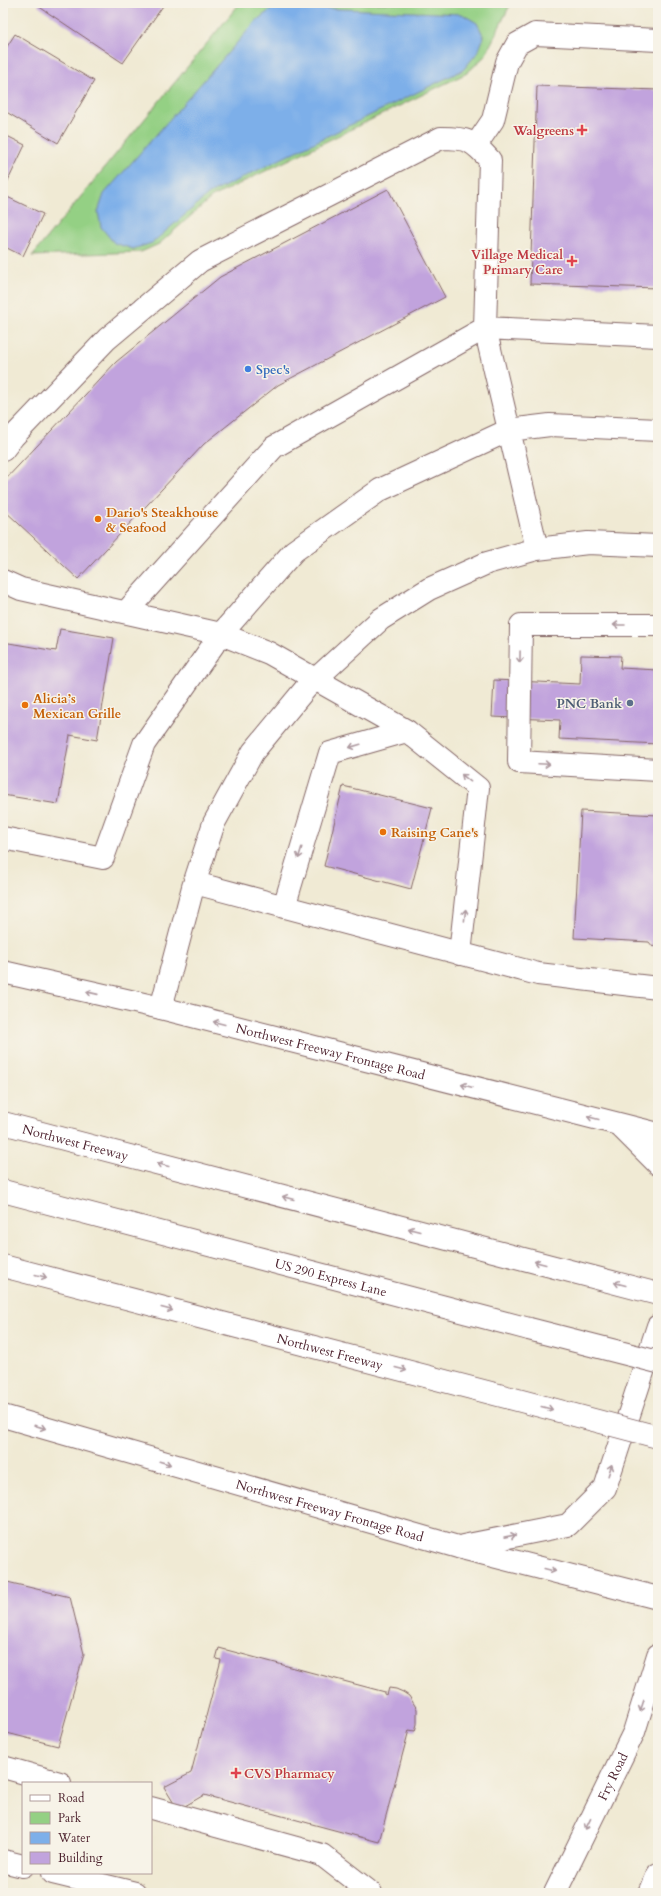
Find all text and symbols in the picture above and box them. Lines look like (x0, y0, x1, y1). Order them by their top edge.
place label: Walgreens (512, 122, 574, 140)
marker: Walgreens (577, 125, 587, 135)
place label: Village Medical Primary Care (471, 246, 563, 279)
marker: Village Medical Primary Care (566, 255, 578, 267)
place label: Spec's (256, 361, 290, 379)
marker: Spec's (243, 364, 253, 374)
place label: Dario's Steakhouse & Seafood (106, 504, 218, 537)
marker: Dario's Steakhouse & Seafood (93, 514, 103, 524)
one-way arrow (613, 621, 626, 629)
one-way arrow (517, 650, 524, 663)
place label: Alicia’s Mexican Grille (33, 690, 121, 723)
place label: PNC Bank (557, 695, 623, 713)
marker: PNC Bank (625, 698, 635, 708)
marker: Alicia’s Mexican Grille (20, 700, 30, 710)
one-way arrow (349, 743, 362, 750)
one-way arrow (537, 760, 550, 767)
one-way arrow (461, 773, 471, 782)
place label: Raising Cane's (391, 824, 479, 842)
marker: Raising Cane's (378, 827, 388, 837)
one-way arrow (296, 846, 303, 859)
one-way arrow (461, 909, 468, 922)
one-way arrow (86, 988, 99, 996)
one-way arrow (212, 1019, 225, 1026)
street label: Northwest Freeway Frontage Road (234, 1019, 427, 1085)
one-way arrow (461, 1082, 474, 1089)
one-way arrow (587, 1114, 600, 1121)
street label: Northwest Freeway (20, 1120, 131, 1165)
one-way arrow (156, 1161, 169, 1168)
one-way arrow (282, 1193, 295, 1201)
one-way arrow (408, 1226, 421, 1234)
street label: US 290 Express Lane (273, 1255, 389, 1301)
one-way arrow (534, 1259, 547, 1266)
one-way arrow (34, 1273, 47, 1280)
one-way arrow (614, 1280, 627, 1287)
one-way arrow (160, 1305, 173, 1313)
street label: Northwest Freeway (275, 1330, 385, 1375)
one-way arrow (394, 1366, 407, 1374)
one-way arrow (541, 1404, 554, 1412)
one-way arrow (34, 1424, 47, 1431)
one-way arrow (159, 1460, 172, 1467)
one-way arrow (607, 1465, 615, 1477)
street label: Northwest Freeway Frontage Road (234, 1475, 425, 1547)
one-way arrow (503, 1532, 516, 1540)
one-way arrow (543, 1567, 556, 1574)
one-way arrow (638, 1699, 645, 1712)
street label: Fry Road (594, 1750, 633, 1804)
place label: CVS Pharmacy (244, 1765, 335, 1783)
marker: CVS Pharmacy (231, 1768, 241, 1778)
legend (22, 1782, 152, 1874)
text: Road (58, 1790, 85, 1806)
text: Park (58, 1810, 82, 1826)
one-way arrow (584, 1818, 592, 1830)
text: Water (57, 1830, 91, 1846)
text: Building (58, 1850, 103, 1866)

